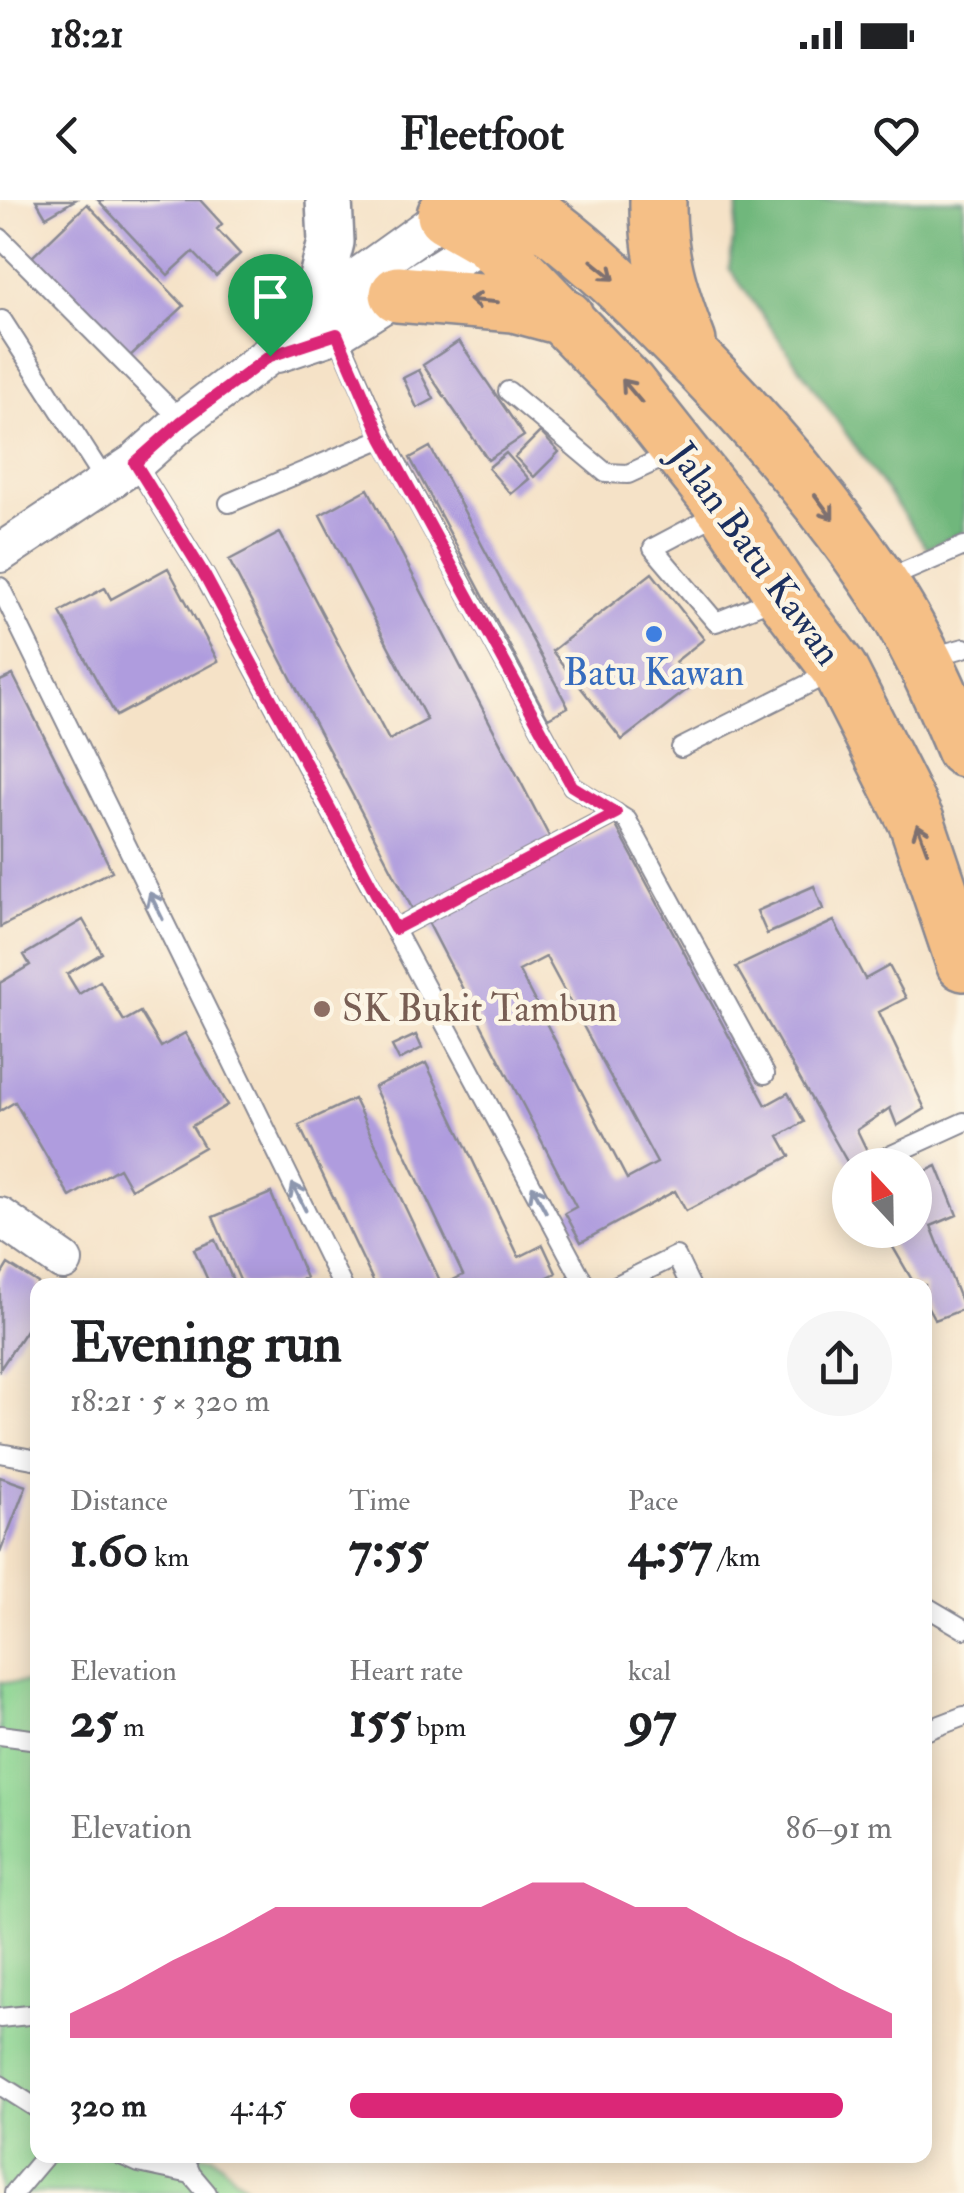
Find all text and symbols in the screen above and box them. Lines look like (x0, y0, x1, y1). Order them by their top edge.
text: 18:21 (50, 11, 124, 59)
text: Fleetfoot (400, 107, 564, 163)
icon: back (40, 108, 95, 163)
icon: heart (869, 108, 924, 163)
pin (228, 254, 313, 357)
one-way arrow (589, 259, 615, 281)
icon: arrive (243, 269, 298, 324)
one-way arrow (467, 291, 499, 310)
one-way arrow (621, 379, 644, 404)
street label: Jalan Batu Kawan (657, 432, 852, 675)
one-way arrow (813, 493, 834, 520)
marker: Batu Kawan (643, 623, 665, 645)
place label: Batu Kawan (564, 649, 744, 697)
one-way arrow (912, 823, 930, 854)
one-way arrow (146, 891, 165, 921)
place label: SK Bukit Tambun (342, 985, 617, 1033)
marker: SK Bukit Tambun (311, 998, 333, 1020)
north arrow (832, 1148, 932, 1248)
map controls (832, 1148, 932, 1248)
one-way arrow (289, 1183, 308, 1213)
one-way arrow (529, 1185, 549, 1214)
text: Evening run (70, 1309, 342, 1378)
button: share (787, 1311, 892, 1416)
text: 18:21 · 5 × 320 m (70, 1381, 270, 1421)
text: Distance (70, 1484, 168, 1519)
text: Time (349, 1484, 410, 1519)
text: Pace (628, 1484, 678, 1519)
text: 1.60 (70, 1519, 148, 1582)
text: 7:55 (349, 1519, 428, 1582)
text: 4:57 (628, 1519, 712, 1582)
text: km (148, 1540, 189, 1575)
text: /km (712, 1540, 760, 1575)
text: Elevation (70, 1654, 177, 1689)
text: Heart rate (349, 1654, 463, 1689)
text: kcal (628, 1654, 671, 1689)
text: 25 (70, 1689, 117, 1752)
text: 155 (349, 1689, 411, 1752)
text: 97 (628, 1689, 677, 1752)
text: m (117, 1710, 145, 1745)
text: bpm (411, 1710, 466, 1745)
text: Elevation (70, 1808, 192, 1848)
text: 86–91 m (785, 1808, 892, 1848)
text: 320 m (70, 2086, 146, 2126)
text: 4:45 (230, 2086, 286, 2126)

